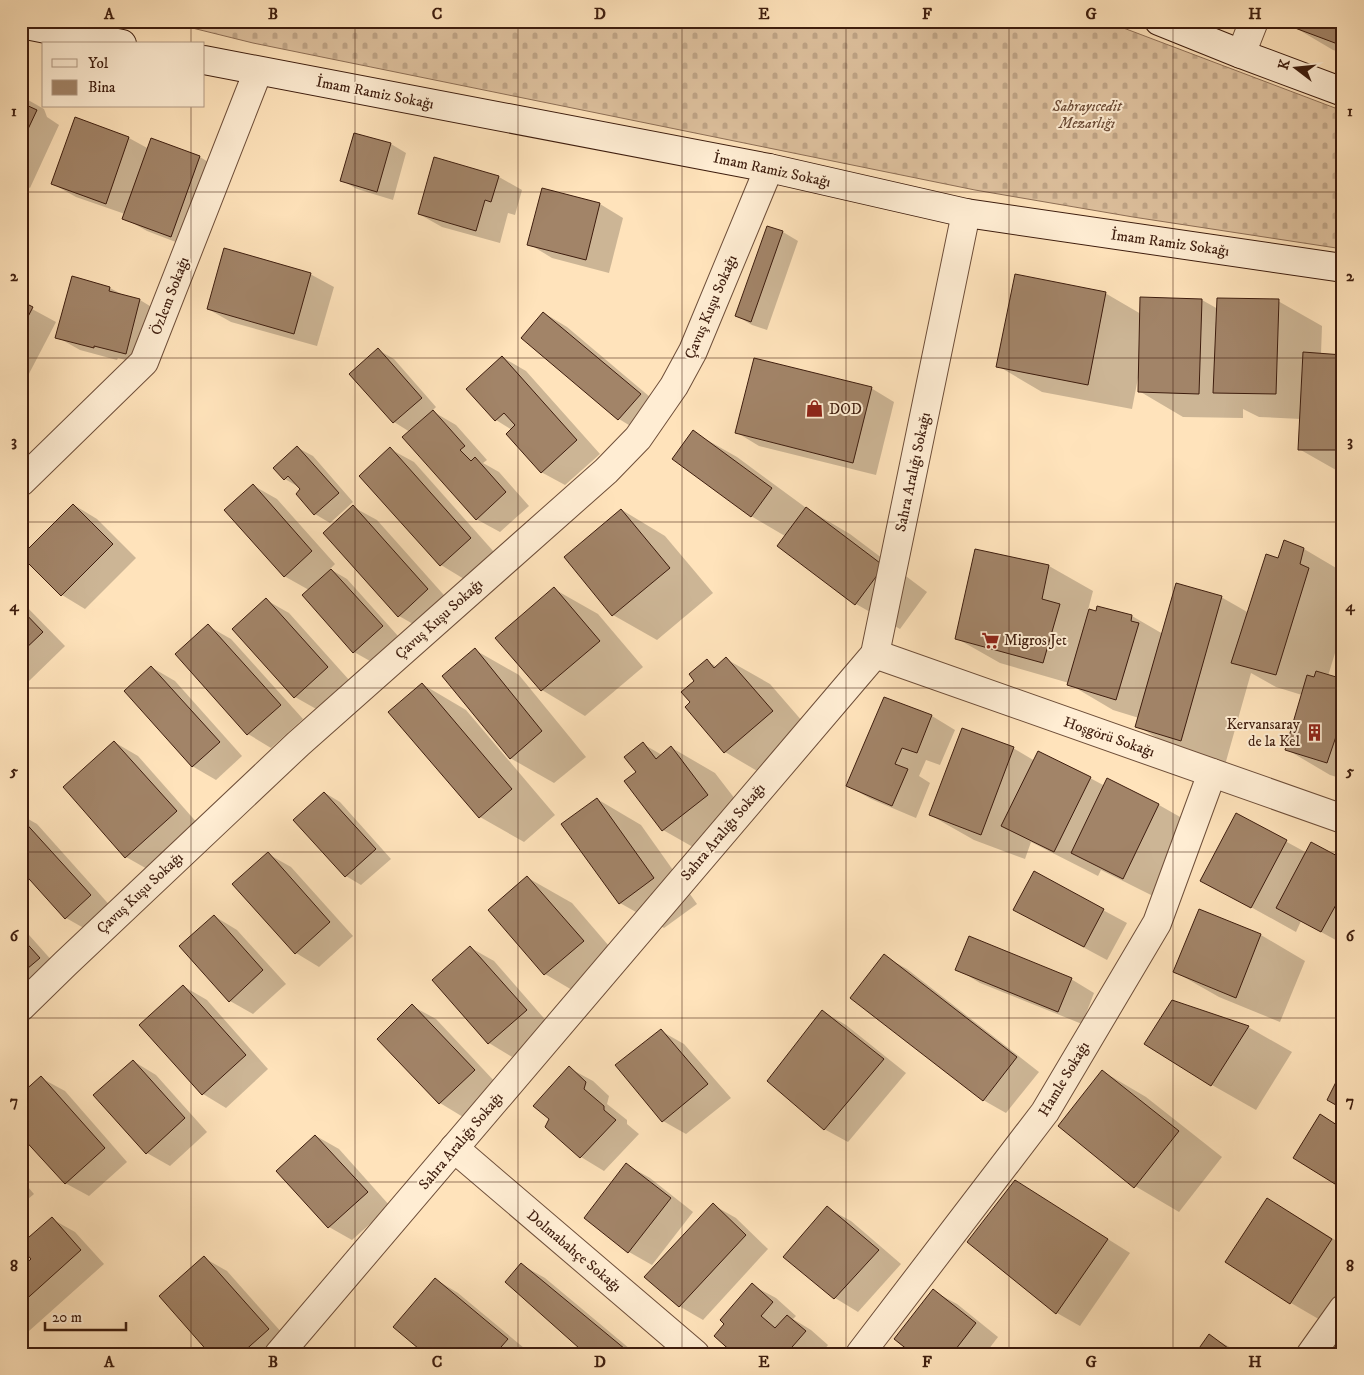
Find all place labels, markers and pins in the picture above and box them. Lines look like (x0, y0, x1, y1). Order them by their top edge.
shop icon: DOD (805, 399, 825, 419)
place label: DOD (829, 400, 862, 419)
supermarket icon: Migros Jet (980, 630, 1000, 650)
place label: Migros Jet (1004, 631, 1067, 650)
place label: Kervansaray de la Kel (1226, 715, 1301, 751)
building icon: Kervansaray de la Kel (1304, 723, 1324, 743)

